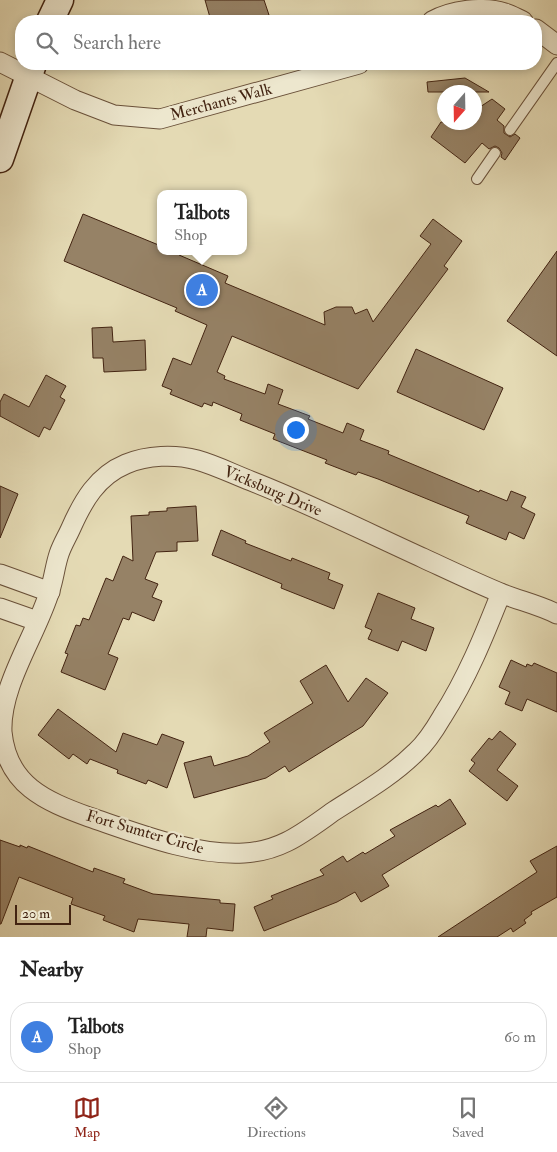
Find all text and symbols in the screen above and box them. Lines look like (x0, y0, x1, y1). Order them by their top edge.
search box (15, 15, 542, 70)
icon: search (33, 29, 61, 57)
text: Search here (73, 31, 161, 55)
street label: Merchants Walk (168, 79, 274, 125)
north arrow (437, 85, 482, 130)
popup (157, 190, 247, 255)
text: Talbots (174, 201, 230, 225)
text: Shop (174, 225, 207, 245)
pin: A (186, 271, 218, 309)
your location (283, 417, 309, 443)
street label: Vicksburg Drive (221, 461, 325, 521)
street label: Fort Sumter Circle (84, 806, 206, 858)
scale bar (15, 902, 71, 925)
text: 20 m (22, 905, 50, 922)
text: Nearby (20, 956, 83, 983)
text: Talbots (68, 1015, 124, 1039)
text: A (32, 1027, 42, 1047)
text: 60 m (504, 1027, 536, 1047)
text: Shop (68, 1039, 101, 1059)
tab: Map (73, 1094, 101, 1141)
tab: Directions (247, 1094, 306, 1141)
tab: Saved (452, 1094, 484, 1141)

